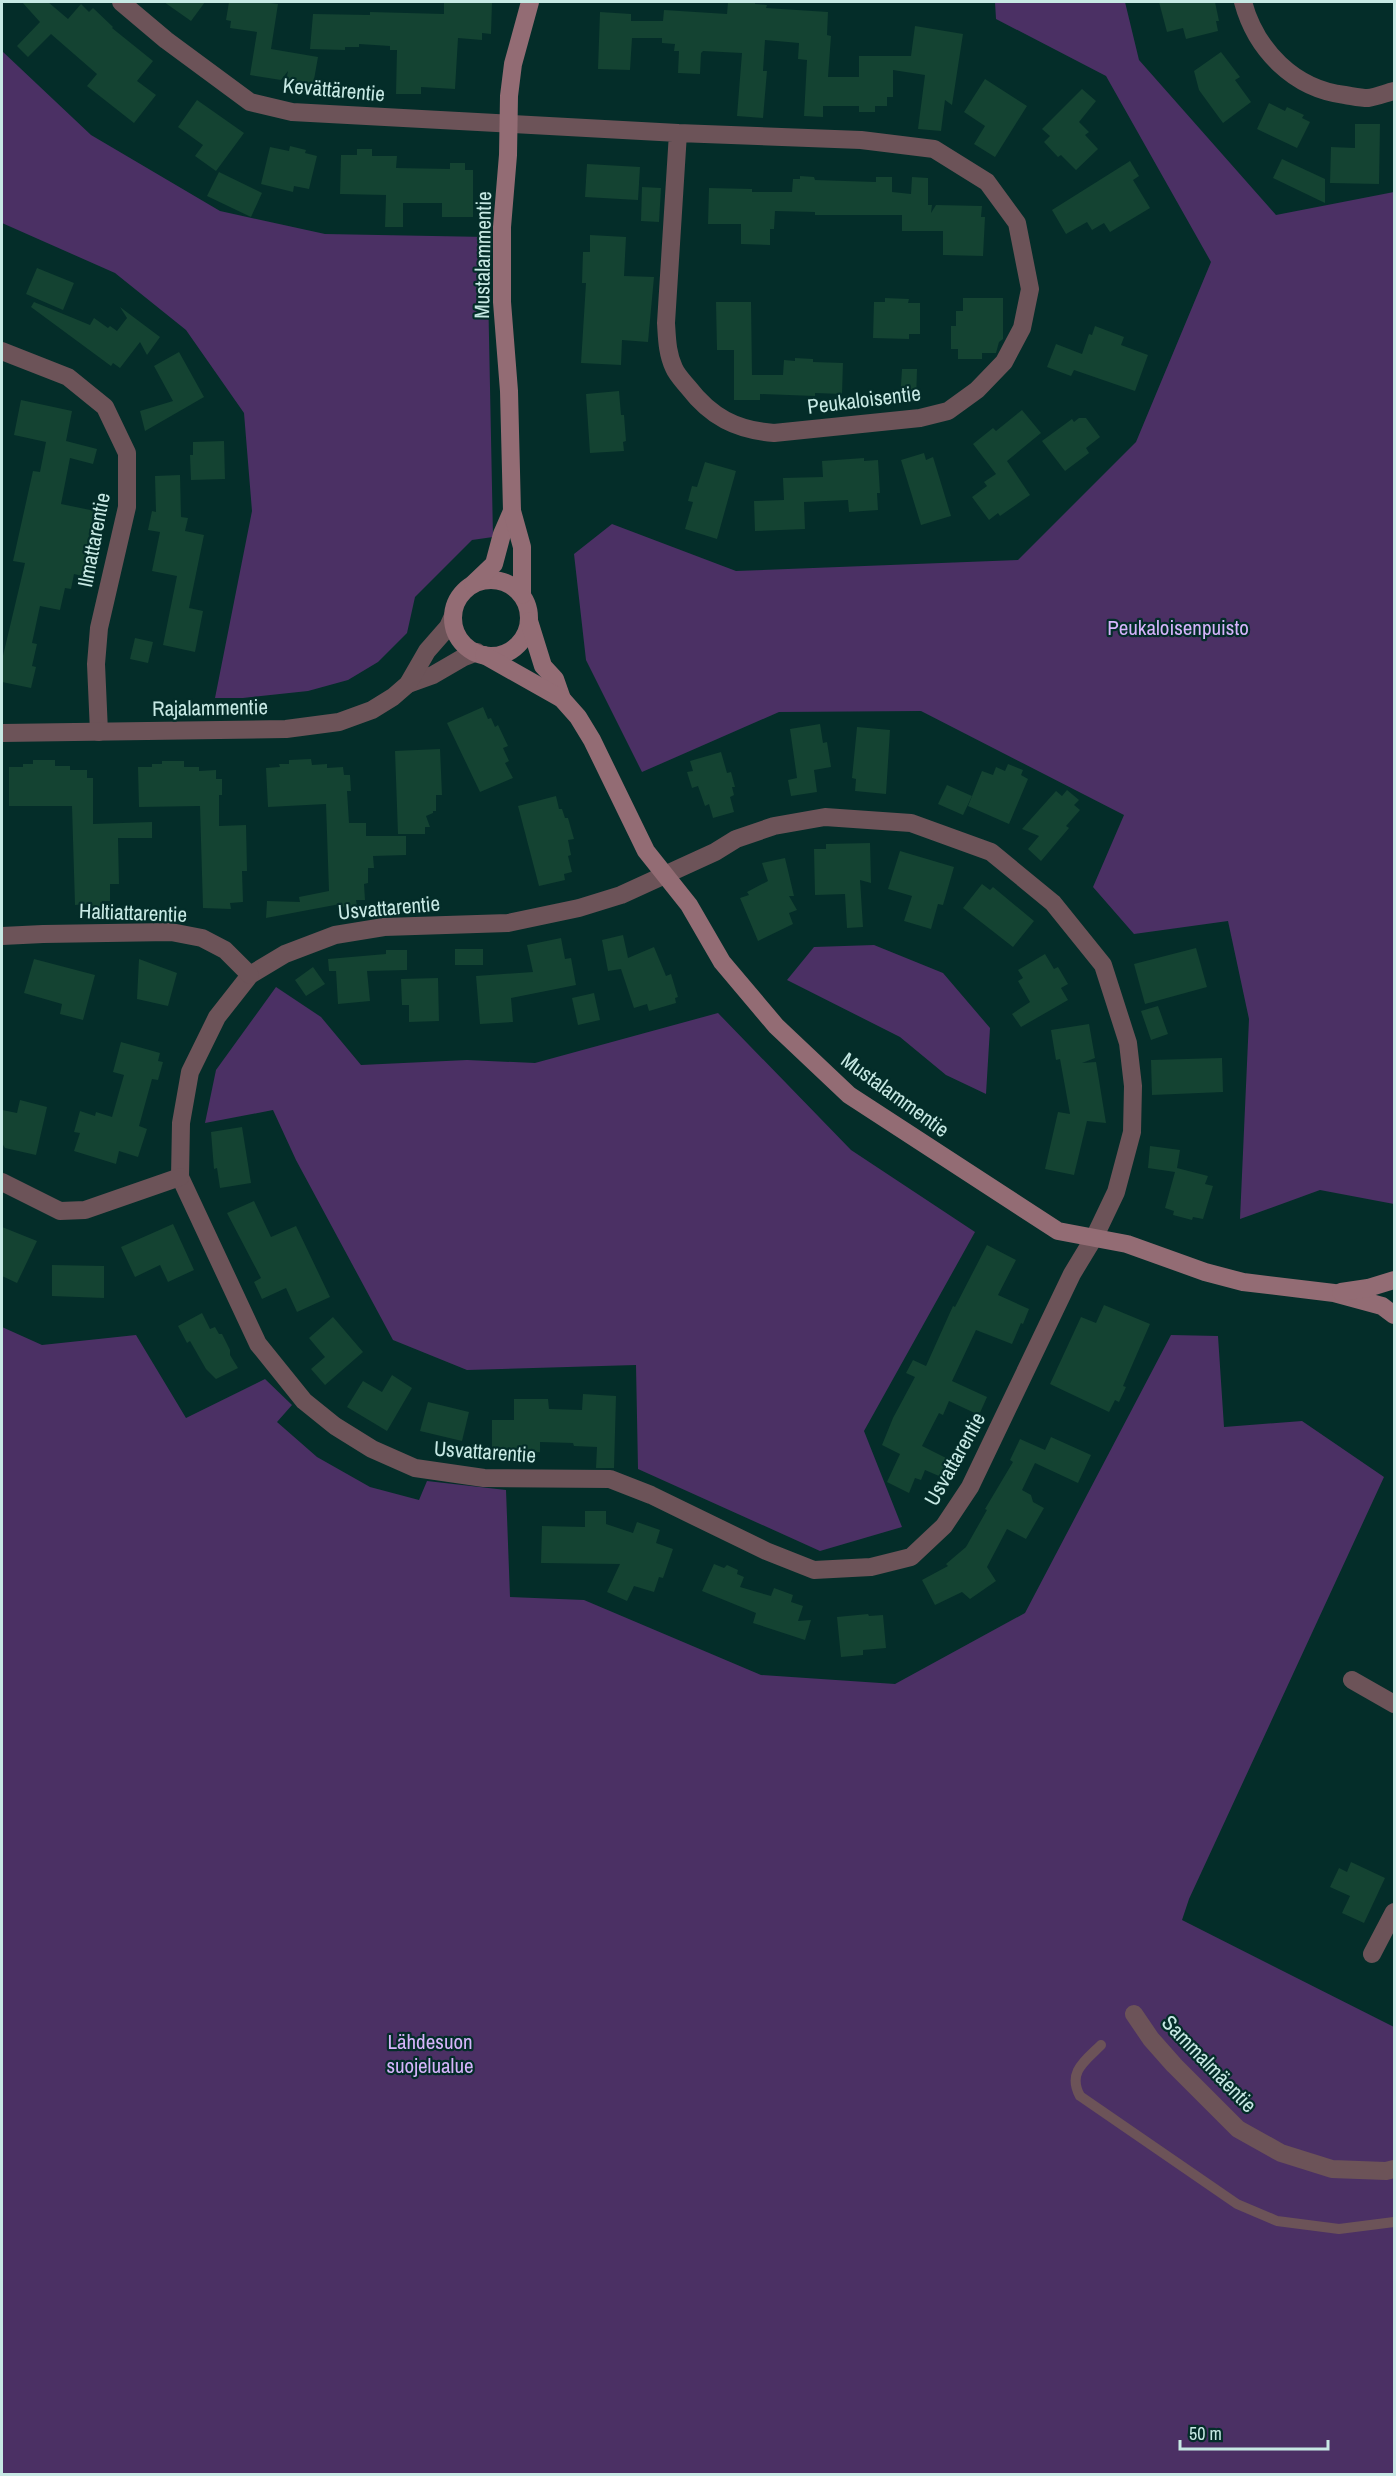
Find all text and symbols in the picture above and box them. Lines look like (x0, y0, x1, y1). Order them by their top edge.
street label: Kevättärentie (282, 71, 386, 108)
street label: Mustalammentie (467, 191, 498, 319)
street label: Peukaloisentie (806, 378, 922, 421)
street label: Ilmattarentie (70, 490, 117, 590)
park label: Peukaloisenpuisto (1107, 613, 1249, 642)
street label: Rajalammentie (152, 692, 268, 723)
street label: Usvattarentie (337, 889, 441, 926)
street label: Haltiattarentie (78, 896, 188, 929)
street label: Mustalammentie (835, 1045, 955, 1144)
street label: Usvattarentie (917, 1407, 992, 1511)
street label: Usvattarentie (433, 1433, 537, 1470)
street label: Sammalmäentie (1155, 2008, 1263, 2119)
park label: Lähdesuon suojelualue (386, 2027, 474, 2080)
scale bar (1180, 2413, 1328, 2451)
text: 50 m (1189, 2421, 1222, 2446)

